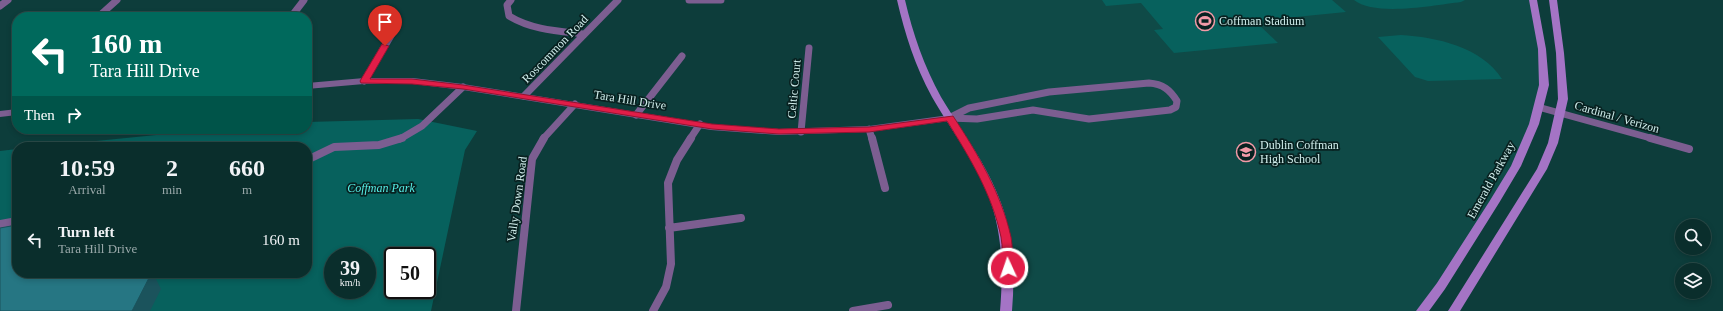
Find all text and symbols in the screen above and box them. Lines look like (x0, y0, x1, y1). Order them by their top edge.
pin (368, 5, 402, 46)
sports icon: Coffman Stadium (1194, 10, 1216, 32)
icon: arrive (374, 11, 396, 33)
street label: Roscommon Road (519, 12, 591, 86)
place label: Coffman Stadium (1219, 14, 1305, 28)
icon: left (24, 28, 76, 80)
text: 160 m (90, 28, 162, 59)
street label: Celtic Court (784, 58, 804, 119)
text: Tara Hill Drive (90, 61, 200, 81)
street label: Tara Hill Drive (593, 87, 667, 113)
street label: Cardinal / Verizon (1573, 98, 1661, 136)
icon: right (63, 104, 85, 126)
text: Then (24, 107, 55, 123)
place label: Dublin Coffman High School (1260, 138, 1339, 166)
street label: Emerald Parkway (1464, 139, 1518, 221)
school or university icon: Dublin Coffman High School (1235, 141, 1257, 163)
text: 10:59 (59, 155, 115, 181)
text: 2 (166, 155, 178, 181)
text: 660 (229, 155, 265, 181)
street label: Vally Down Road (504, 155, 530, 243)
park label: Coffman Park (347, 181, 416, 195)
text: Arrival (68, 182, 106, 197)
text: min (162, 182, 182, 197)
text: m (242, 182, 252, 197)
map controls (1675, 219, 1711, 299)
button: search (1675, 219, 1711, 255)
text: Turn left (58, 224, 115, 240)
icon: left (24, 229, 46, 251)
text: 160 m (262, 232, 300, 248)
text: Tara Hill Drive (58, 241, 137, 256)
speed limit sign: 50 (384, 247, 436, 299)
position arrow (987, 247, 1029, 289)
text: 39 (340, 257, 360, 279)
button: layers (1675, 263, 1711, 299)
text: km/h (340, 277, 360, 288)

